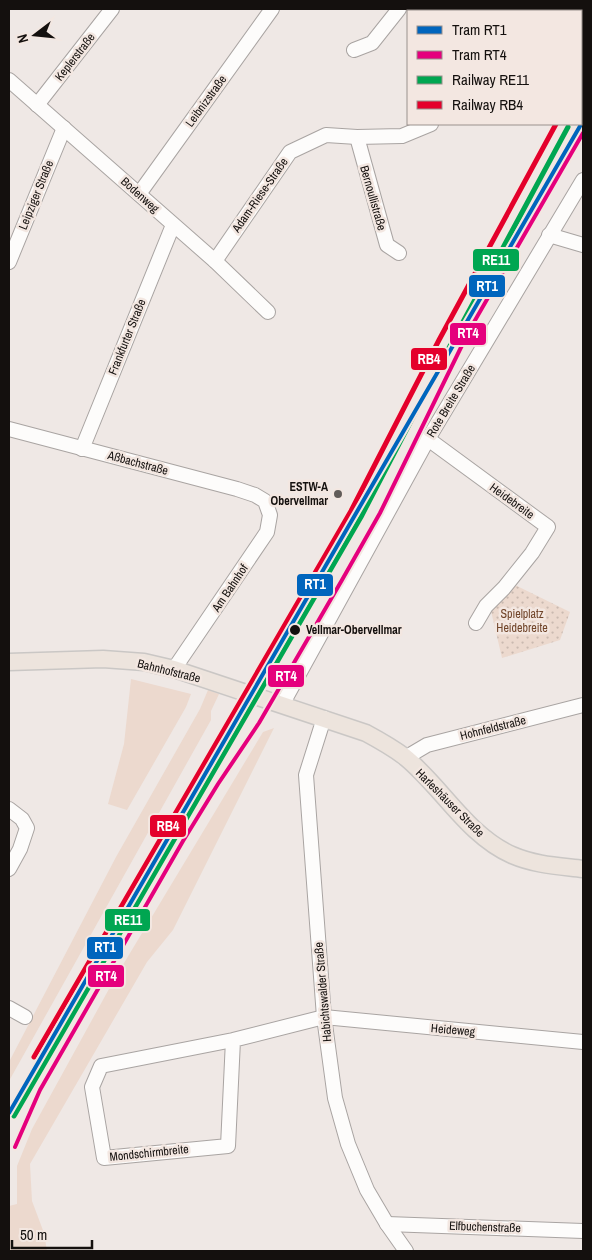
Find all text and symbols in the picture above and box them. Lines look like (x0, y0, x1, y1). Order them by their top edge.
north arrow (10, 10, 60, 60)
legend (407, 10, 582, 125)
text: Tram RT1 (452, 19, 507, 40)
street label: Keplerstraße (51, 30, 99, 84)
text: N (13, 32, 32, 45)
text: Tram RT4 (452, 44, 507, 65)
text: Railway RE11 (452, 69, 529, 90)
street label: Leibnizstraße (182, 72, 230, 130)
text: Railway RB4 (452, 94, 523, 115)
street label: Adam-Riese-Straße (228, 155, 292, 236)
street label: Leipziger Straße (15, 158, 57, 232)
street label: Bernoullistraße (356, 164, 390, 232)
street label: Bodenweg (117, 173, 163, 217)
line badge: RE11 (472, 248, 520, 272)
text: RE11 (482, 251, 511, 269)
line badge: RT1 (468, 274, 506, 298)
text: RT1 (476, 277, 498, 295)
street label: Frankfurter Straße (105, 297, 149, 377)
line badge: RT4 (449, 322, 487, 346)
text: RT4 (457, 324, 479, 342)
line badge: RB4 (410, 347, 448, 371)
text: RB4 (418, 350, 441, 368)
street label: Rote Breite Straße (423, 362, 479, 440)
street label: Aßbachstraße (105, 447, 170, 479)
place label: ESTW-A Obervellmar (271, 479, 329, 509)
street label: Heidebreite (486, 479, 538, 523)
marker: ESTW-A Obervellmar (332, 488, 344, 500)
street label: Am Bahnhof (208, 561, 252, 616)
line badge: RT1 (296, 573, 334, 597)
text: RT1 (304, 575, 326, 593)
park label: Spielplatz Heidebreite (496, 606, 548, 636)
place label: Vellmar-Obervellmar (306, 622, 402, 638)
marker: Vellmar-Obervellmar (288, 623, 302, 637)
street label: Bahnhofstraße (136, 655, 202, 687)
line badge: RT4 (267, 664, 305, 688)
text: RT4 (275, 667, 297, 685)
street label: Hohnfeldstraße (458, 712, 528, 744)
street label: Harleshäuser Straße (412, 765, 488, 841)
line badge: RB4 (149, 814, 187, 838)
text: RB4 (157, 817, 180, 835)
line badge: RE11 (104, 908, 151, 932)
text: RE11 (114, 911, 143, 929)
line badge: RT1 (86, 936, 124, 960)
text: RT1 (94, 938, 116, 956)
street label: Habichtswalder Straße (311, 941, 335, 1043)
line badge: RT4 (87, 964, 125, 988)
text: RT4 (95, 967, 117, 985)
street label: Heideweg (430, 1020, 476, 1040)
street label: Mondschirmbreite (109, 1141, 189, 1165)
scale bar (12, 1218, 92, 1250)
street label: Elfbuchenstraße (449, 1218, 521, 1236)
text: 50 m (20, 1224, 47, 1245)

